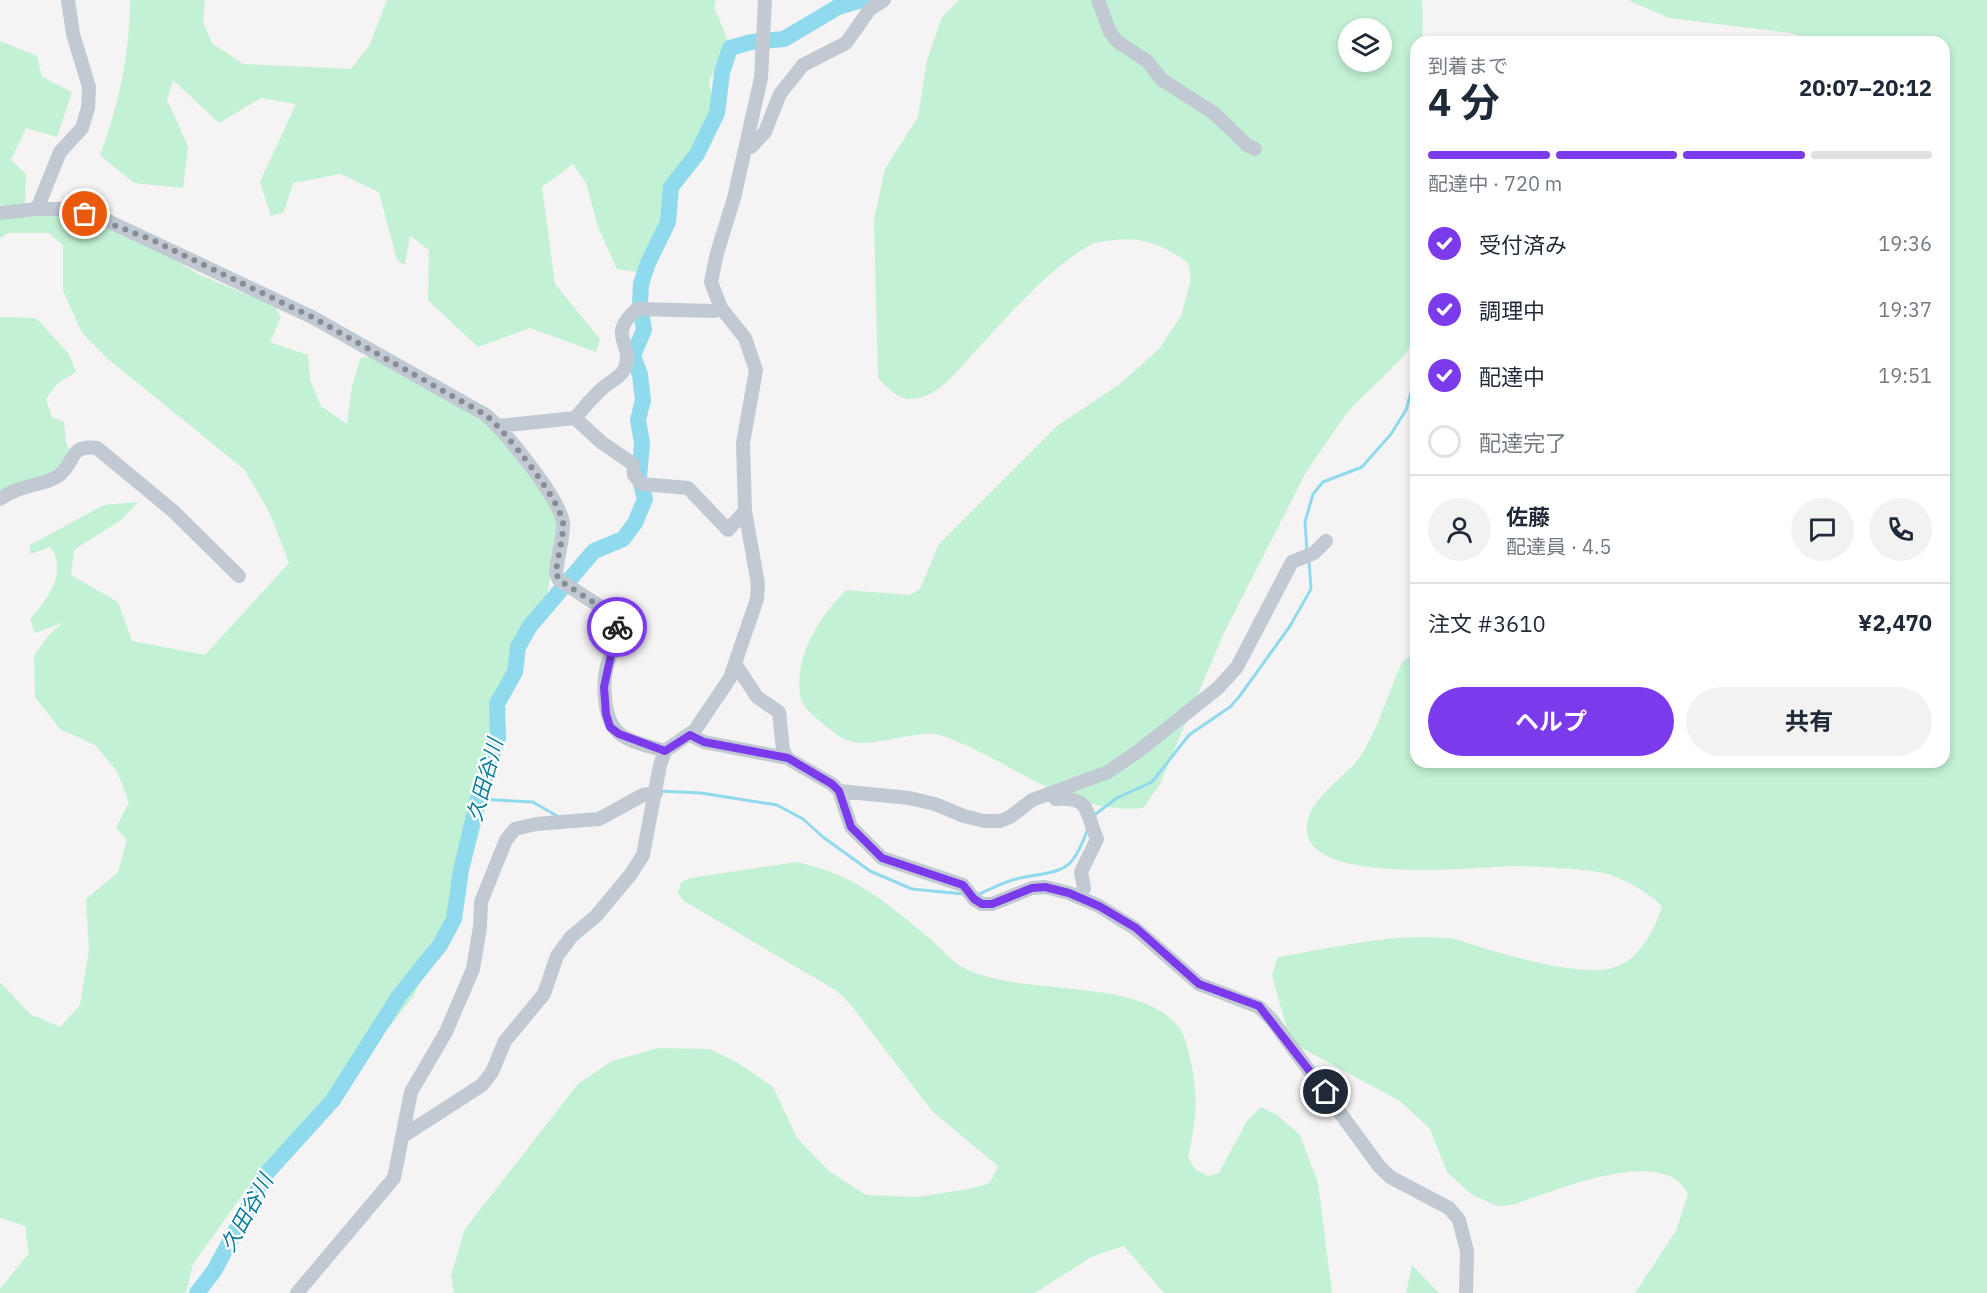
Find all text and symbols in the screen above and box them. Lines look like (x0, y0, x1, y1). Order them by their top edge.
map controls (1338, 18, 1392, 72)
button: layers (1338, 18, 1392, 72)
text: 到着まで (1428, 52, 1508, 79)
text: 20:07–20:12 (1799, 73, 1932, 102)
text: 4 分 (1428, 76, 1500, 127)
text: 配達中 · 720 m (1428, 170, 1562, 197)
pin (59, 188, 110, 239)
icon: bag (68, 197, 101, 230)
icon: check (1428, 227, 1461, 260)
text: 受付済み (1479, 230, 1567, 259)
text: 19:36 (1878, 230, 1932, 257)
icon: check (1428, 293, 1461, 326)
text: 調理中 (1479, 296, 1545, 325)
text: 19:37 (1878, 296, 1932, 323)
icon: check (1428, 359, 1461, 392)
text: 配達中 (1479, 362, 1545, 391)
text: 19:51 (1878, 362, 1932, 389)
text: 配達完了 (1479, 428, 1567, 457)
button: person (1428, 498, 1491, 561)
button: chat (1791, 498, 1854, 561)
button: phone (1869, 498, 1932, 561)
text: 佐藤 (1506, 502, 1550, 531)
text: 配達員 · 4.5 (1506, 533, 1611, 560)
courier (587, 597, 647, 657)
text: ¥2,470 (1858, 608, 1932, 637)
text: 注文 #3610 (1428, 609, 1546, 638)
icon: bike (601, 611, 634, 644)
button: ヘルプ (1428, 687, 1674, 756)
button: 共有 (1686, 687, 1932, 756)
water label: 久田谷川 (460, 734, 509, 824)
pin (1300, 1066, 1351, 1117)
icon: home (1309, 1075, 1342, 1108)
water label: 久田谷川 (214, 1167, 280, 1256)

